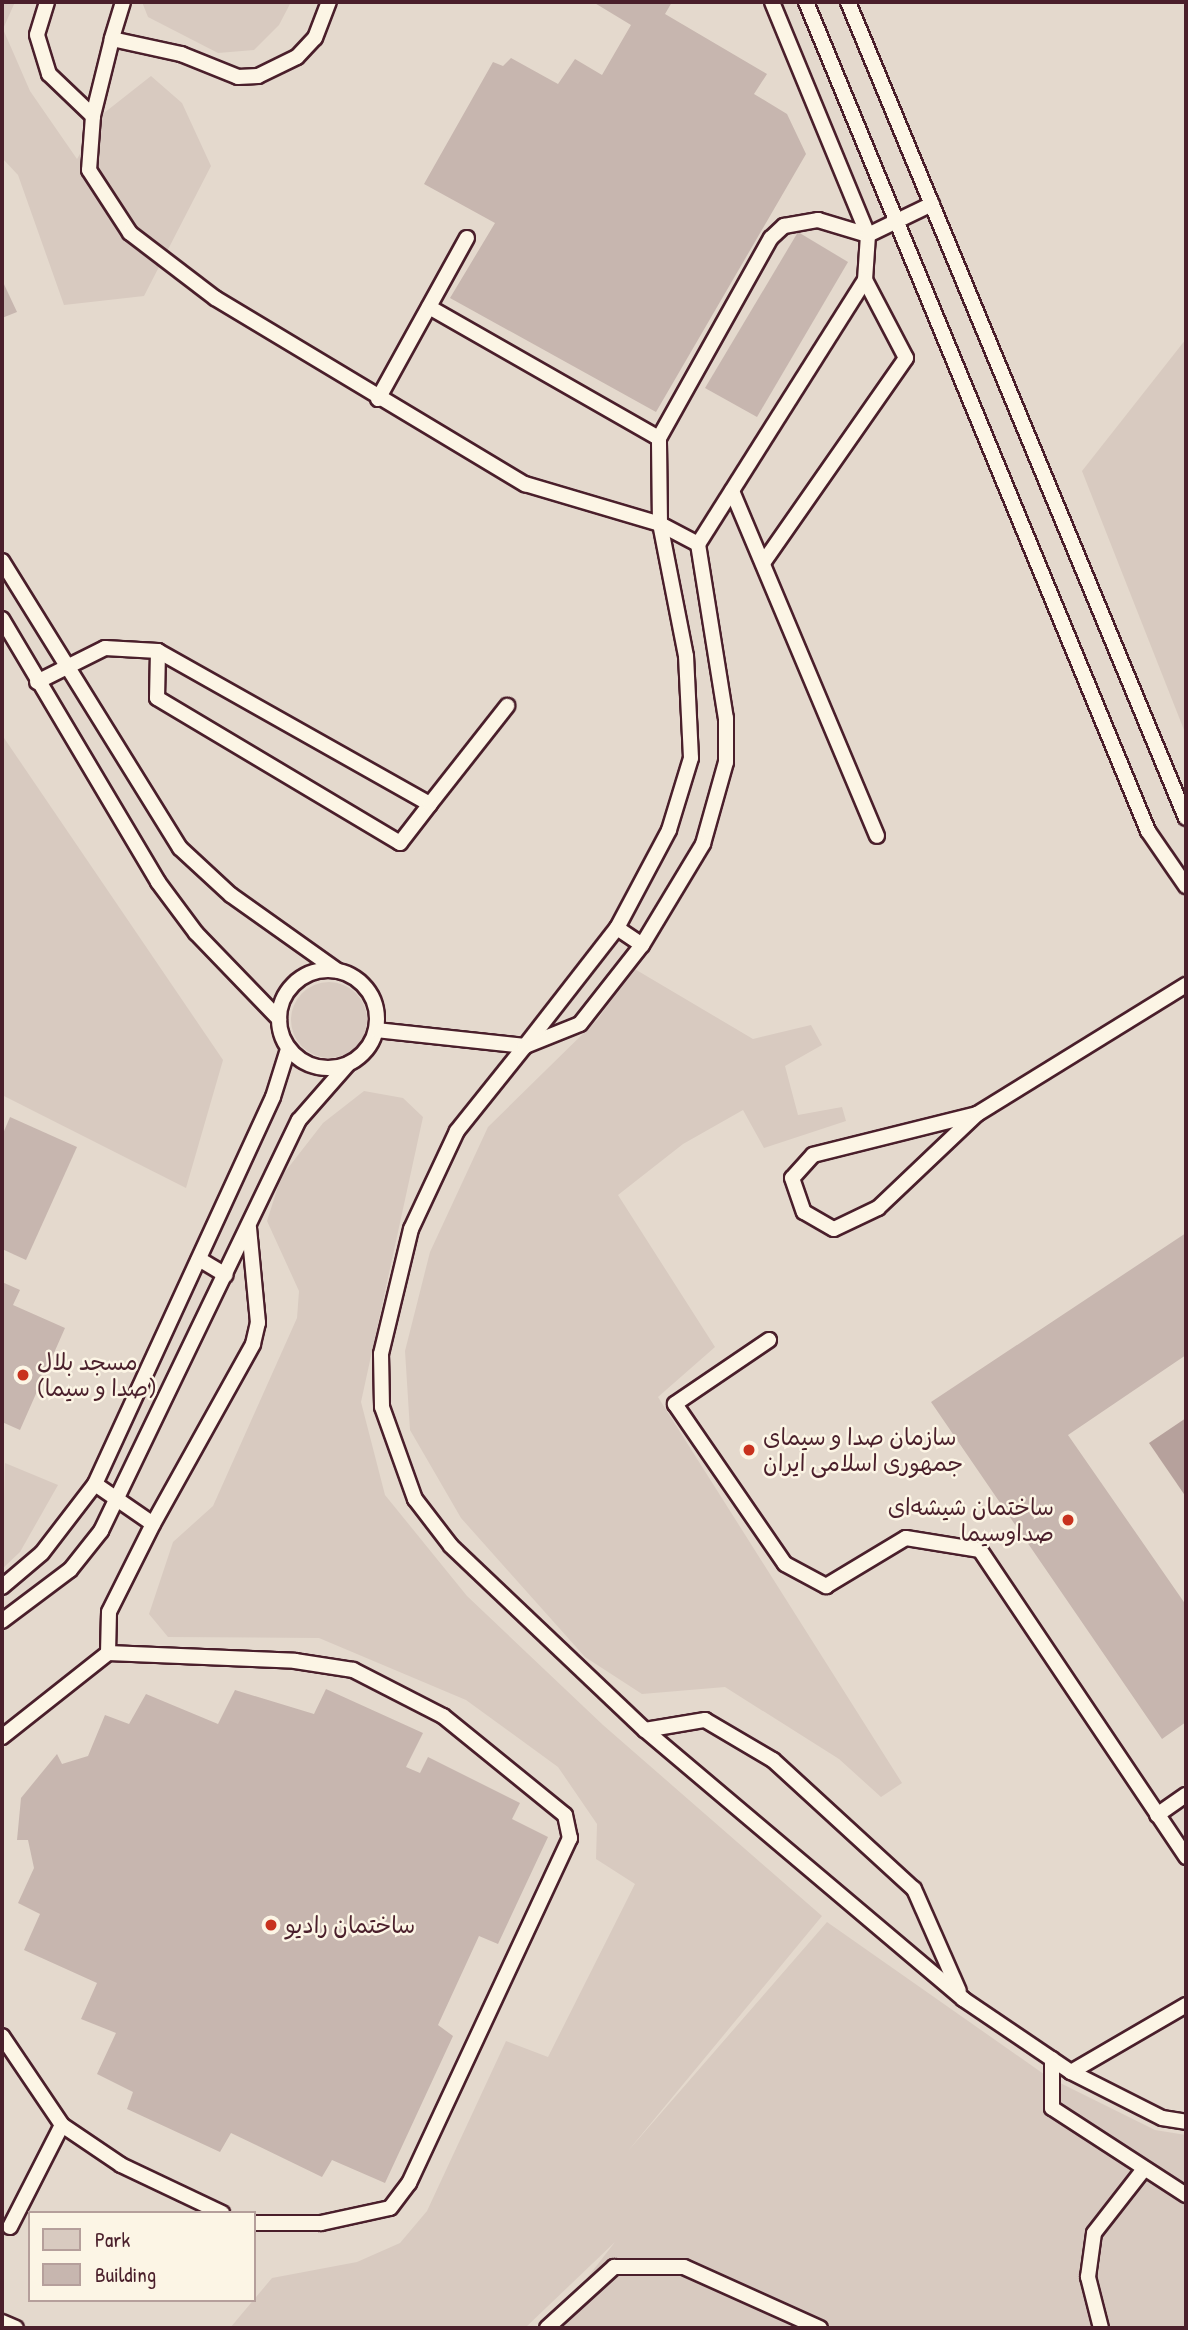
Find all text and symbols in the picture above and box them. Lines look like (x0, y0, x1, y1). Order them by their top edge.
place label: مسجد بلال (صدا و سیما) (37, 1348, 156, 1402)
marker: مسجد بلال (صدا و سیما) (15, 1367, 31, 1383)
place label: سازمان صدا و سیمای جمهوری اسلامی ایران (763, 1423, 963, 1477)
marker: سازمان صدا و سیمای جمهوری اسلامی ایران (741, 1442, 757, 1458)
place label: ساختمان شیشه‌ای صداوسیما (888, 1493, 1054, 1547)
marker: ساختمان شیشه‌ای صداوسیما (1060, 1512, 1076, 1528)
place label: ساختمان رادیو (285, 1911, 415, 1939)
marker: ساختمان رادیو (263, 1917, 279, 1933)
legend (28, 2211, 256, 2302)
text: Park (95, 2225, 130, 2254)
text: Building (95, 2260, 156, 2289)

